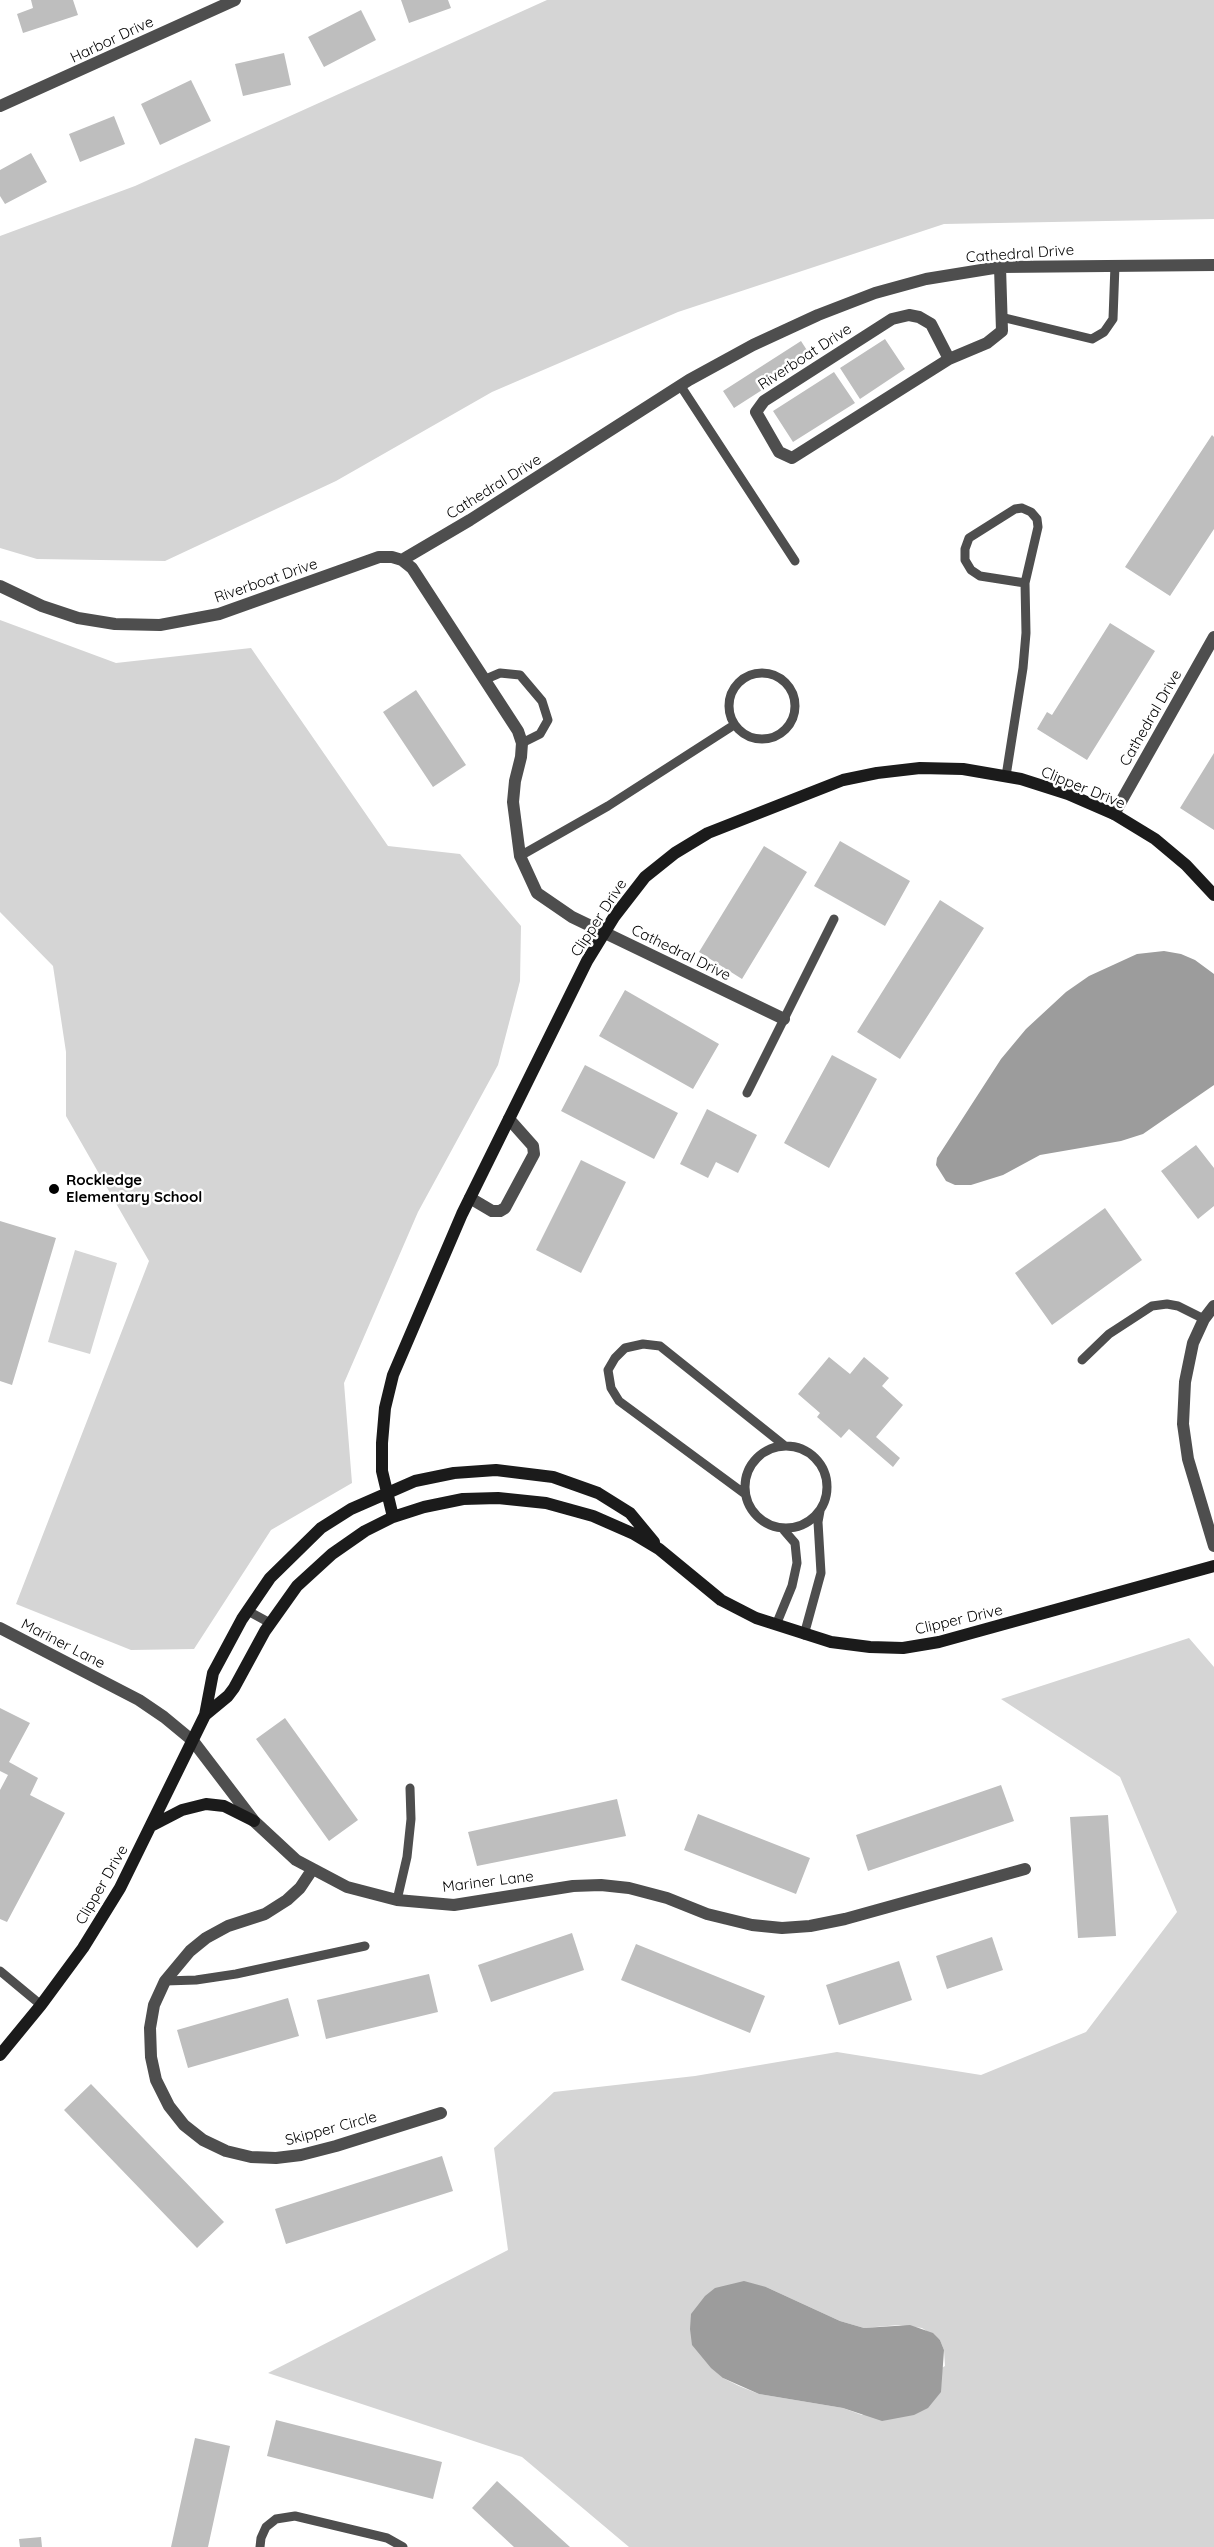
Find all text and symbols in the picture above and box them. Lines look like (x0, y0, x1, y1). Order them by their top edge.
street label: Harbor Drive (68, 13, 156, 67)
street label: Cathedral Drive (965, 241, 1075, 267)
street label: Riverboat Drive (755, 320, 855, 394)
street label: Cathedral Drive (443, 451, 545, 523)
street label: Riverboat Drive (212, 555, 320, 607)
street label: Cathedral Drive (1116, 667, 1186, 769)
street label: Clipper Drive (1038, 763, 1128, 813)
street label: Clipper Drive (567, 876, 631, 960)
street label: Cathedral Drive (628, 921, 734, 985)
place label: Rockledge Elementary School (66, 1171, 202, 1206)
marker: Rockledge Elementary School (47, 1182, 61, 1196)
street label: Clipper Drive (914, 1601, 1004, 1639)
street label: Mariner Lane (18, 1615, 108, 1673)
street label: Clipper Drive (72, 1842, 132, 1928)
street label: Mariner Lane (441, 1867, 535, 1897)
street label: Skipper Circle (283, 2108, 379, 2150)

